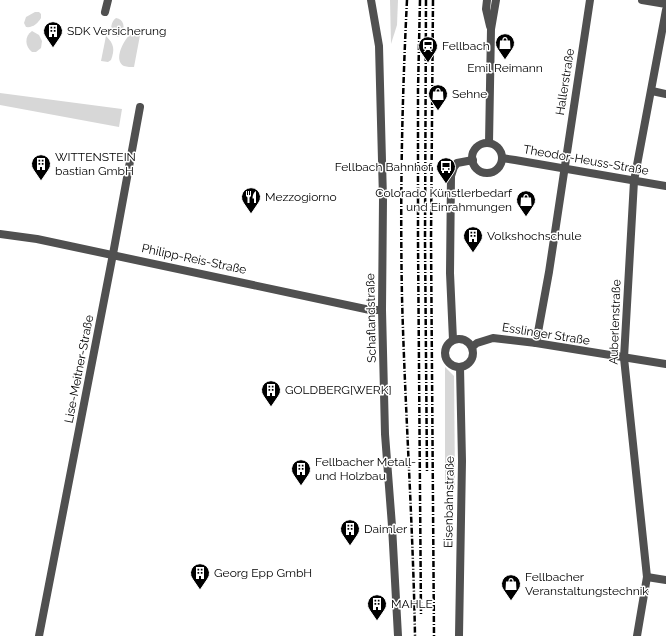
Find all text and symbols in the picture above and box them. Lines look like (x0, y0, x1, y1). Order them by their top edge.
building icon: SDK Versicherung (42, 20, 64, 48)
place label: SDK Versicherung (67, 24, 166, 38)
shop icon: Emil Reimann (494, 32, 516, 60)
station icon: Fellbach (417, 35, 439, 63)
place label: Fellbach (442, 39, 490, 53)
street label: Hallerstraße (553, 48, 577, 116)
place label: Emil Reimann (467, 61, 543, 75)
shop icon: Sehne (427, 83, 449, 111)
place label: Sehne (452, 87, 487, 101)
street label: Theodor-Heuss-Straße (522, 142, 650, 178)
place label: WITTENSTEIN bastian GmbH (55, 150, 136, 178)
building icon: WITTENSTEIN bastian GmbH (30, 153, 52, 181)
bus stop icon: Fellbach Bahnhof (435, 156, 457, 184)
place label: Fellbach Bahnhof (335, 160, 433, 174)
restaurant icon: Mezzogiorno (240, 186, 262, 214)
place label: Colorado Künstlerbedarf und Einrahmungen (375, 186, 513, 214)
shop icon: Colorado Künstlerbedarf und Einrahmungen (515, 189, 537, 217)
place label: Mezzogiorno (265, 190, 337, 204)
building icon: Volkshochschule (462, 225, 484, 253)
place label: Volkshochschule (487, 229, 581, 243)
street label: Philipp-Reis-Straße (140, 241, 248, 277)
street label: Schaflandstraße (363, 273, 379, 363)
street label: Auberlenstraße (607, 279, 623, 365)
street label: Lise-Meitner-Straße (62, 314, 96, 424)
street label: Esslinger Straße (501, 320, 591, 348)
building icon: GOLDBERG[WERK] (260, 379, 282, 407)
place label: GOLDBERG[WERK] (285, 383, 392, 397)
place label: Fellbacher Metall- und Holzbau (315, 455, 416, 483)
street label: Eisenbahnstraße (441, 456, 457, 548)
building icon: Fellbacher Metall- und Holzbau (290, 458, 312, 486)
building icon: Daimler (339, 518, 361, 546)
place label: Daimler (364, 522, 408, 536)
building icon: Georg Epp GmbH (189, 562, 211, 590)
place label: Georg Epp GmbH (214, 566, 312, 580)
place label: Fellbacher Veranstaltungstechnik (525, 570, 649, 598)
shop icon: Fellbacher Veranstaltungstechnik (500, 573, 522, 601)
building icon: MAHLE (366, 593, 388, 621)
place label: MAHLE (391, 597, 433, 611)

